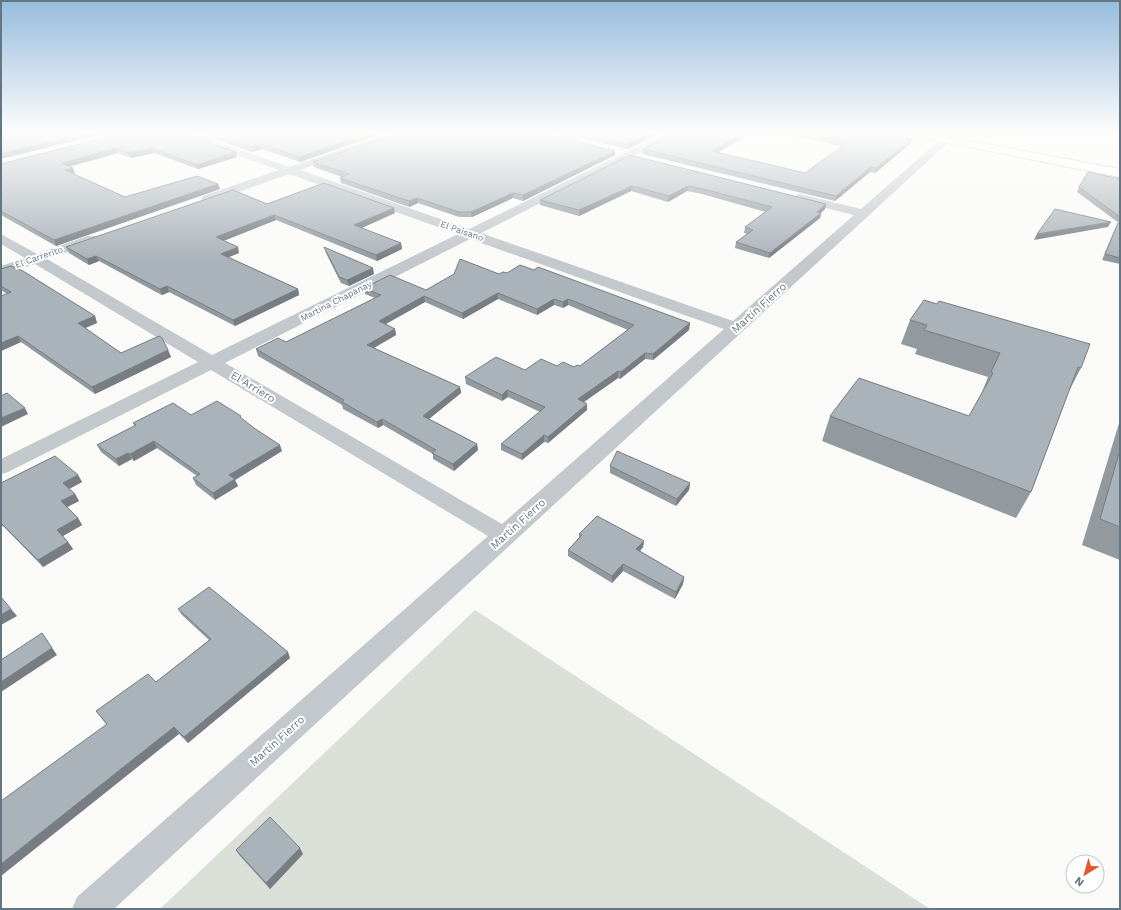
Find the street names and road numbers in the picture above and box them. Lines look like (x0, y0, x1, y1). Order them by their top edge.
street label: El Paisano (439, 219, 485, 243)
street label: El Carrerito (14, 244, 64, 270)
street label: Martina Chapanay (299, 279, 374, 323)
street label: Martín Fierro (729, 280, 789, 336)
street label: El Arriero (228, 369, 278, 405)
street label: Martín Fierro (488, 496, 548, 552)
street label: Martín Fierro (247, 713, 307, 769)

